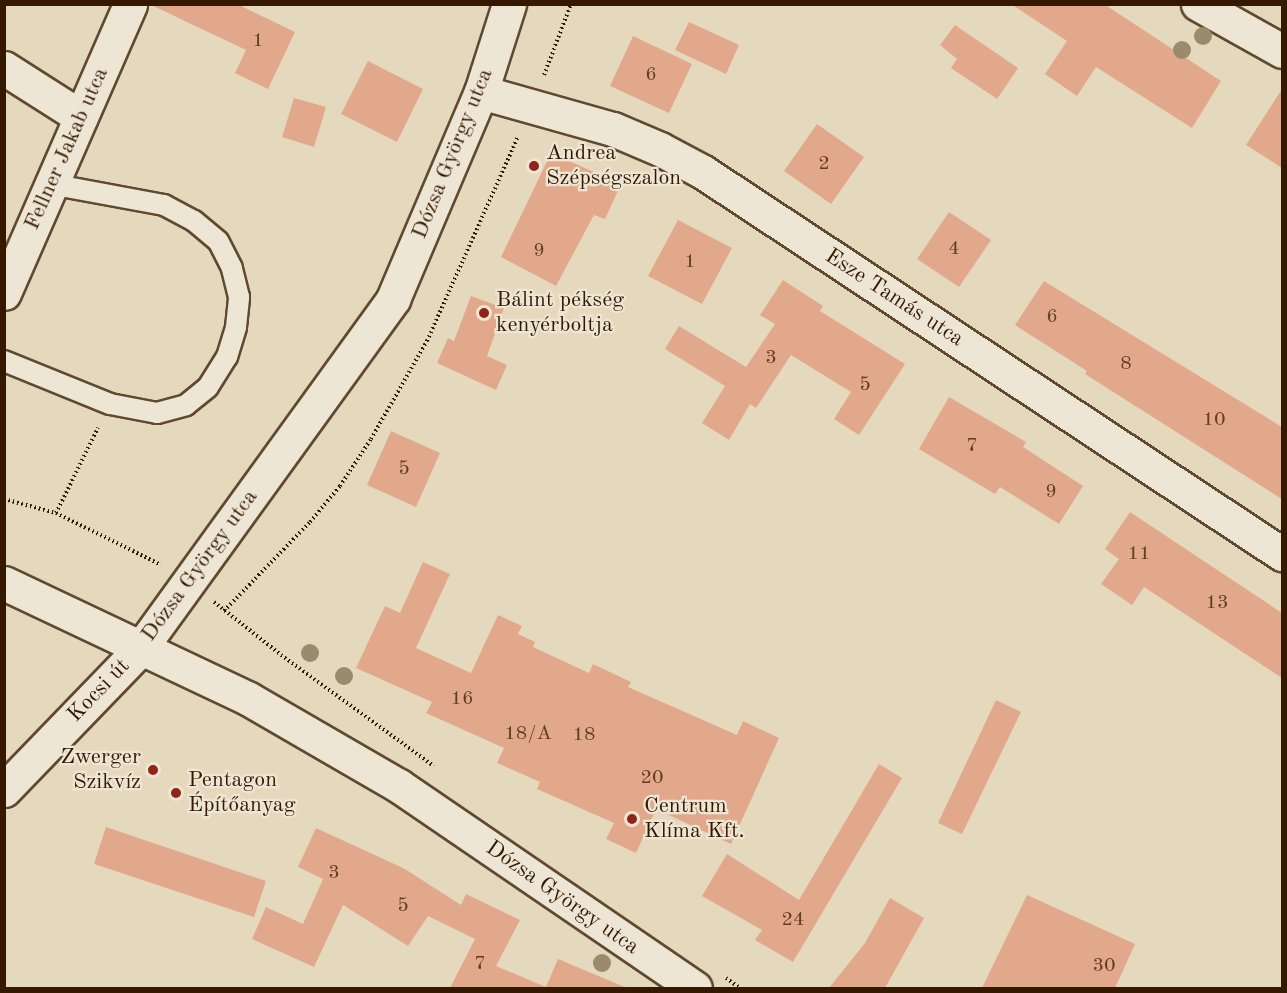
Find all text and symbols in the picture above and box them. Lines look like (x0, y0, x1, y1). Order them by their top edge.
house number: 1 (252, 29, 264, 53)
house number: 6 (645, 63, 657, 87)
street label: Fellner Jakab utca (19, 64, 115, 234)
street label: Dózsa György utca (407, 65, 499, 243)
place label: Andrea Szépségszalon (546, 140, 681, 192)
house number: 2 (818, 152, 830, 176)
marker: Andrea Szépségszalon (527, 159, 541, 173)
house number: 4 (948, 237, 960, 261)
house number: 9 (533, 239, 545, 263)
street label: Esze Tamás utca (820, 243, 968, 353)
house number: 1 (684, 250, 696, 274)
place label: Bálint pékség kenyérboltja (496, 287, 624, 338)
house number: 6 (1046, 305, 1058, 329)
marker: Bálint pékség kenyérboltja (477, 306, 491, 320)
house number: 3 (765, 346, 777, 370)
house number: 8 (1120, 352, 1132, 376)
house number: 5 (859, 373, 871, 397)
house number: 10 (1202, 408, 1226, 432)
house number: 7 (966, 434, 978, 458)
house number: 5 (398, 457, 410, 481)
house number: 9 (1045, 480, 1057, 504)
street label: Dózsa György utca (136, 485, 264, 647)
house number: 11 (1127, 542, 1151, 566)
house number: 13 (1205, 591, 1229, 615)
street label: Kocsi út (62, 654, 136, 728)
house number: 16 (450, 687, 474, 711)
house number: 18/A (504, 722, 552, 746)
house number: 18 (572, 723, 596, 747)
place label: Zwerger Szikvíz (60, 744, 141, 796)
marker: Zwerger Szikvíz (146, 763, 160, 777)
house number: 20 (640, 766, 664, 790)
place label: Pentagon Építőanyag (188, 767, 296, 818)
marker: Pentagon Építőanyag (169, 786, 183, 800)
place label: Centrum Klíma Kft. (644, 793, 745, 844)
marker: Centrum Klíma Kft. (625, 812, 639, 826)
street label: Dózsa György utca (480, 835, 644, 961)
house number: 3 (328, 861, 340, 885)
house number: 5 (397, 894, 409, 918)
house number: 24 (781, 908, 805, 932)
house number: 7 (474, 952, 486, 976)
house number: 30 (1092, 954, 1116, 978)

